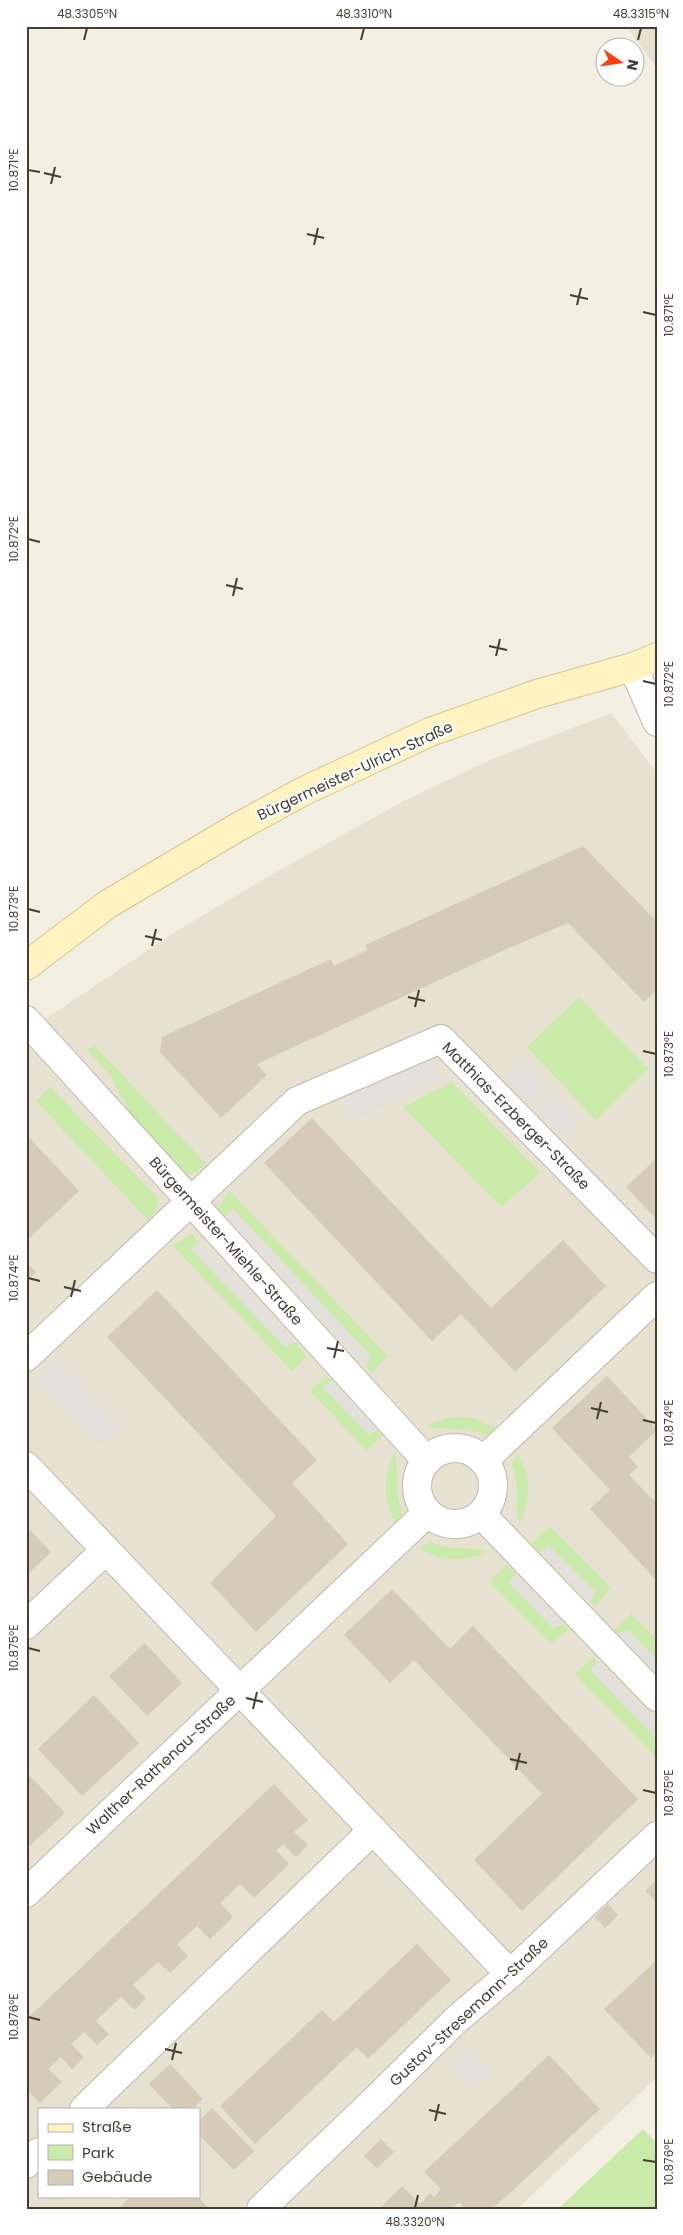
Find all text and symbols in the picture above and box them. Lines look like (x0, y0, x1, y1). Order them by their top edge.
text: 48.3305°N (57, 5, 117, 22)
text: 48.3310°N (336, 5, 392, 22)
text: 48.3315°N (613, 5, 669, 22)
north arrow (596, 38, 646, 88)
text: N (622, 58, 644, 72)
text: 10.871°E (5, 149, 22, 191)
text: 10.871°E (660, 294, 677, 336)
text: 10.872°E (5, 516, 22, 562)
text: 10.872°E (660, 661, 677, 707)
street label: Bürgermeister-Ulrich-Straße (253, 716, 456, 825)
text: 10.873°E (5, 886, 22, 932)
text: 10.873°E (660, 1031, 677, 1077)
street label: Matthias-Erzberger-Straße (438, 1037, 595, 1194)
street label: Bürgermeister-Miehle-Straße (145, 1152, 308, 1330)
text: 10.874°E (5, 1255, 22, 1301)
text: 10.874°E (660, 1400, 677, 1446)
text: 10.875°E (5, 1625, 22, 1671)
street label: Walther-Rathenau-Straße (81, 1690, 240, 1840)
text: 10.875°E (660, 1770, 677, 1816)
street label: Gustav-Stresemann-Straße (385, 1932, 553, 2091)
text: 10.876°E (5, 1994, 22, 2040)
legend (38, 2108, 200, 2198)
text: Straße (82, 2116, 132, 2137)
text: 10.876°E (660, 2139, 677, 2185)
text: Park (82, 2142, 114, 2163)
text: Gebäude (82, 2166, 152, 2187)
text: 48.3320°N (385, 2213, 445, 2230)

